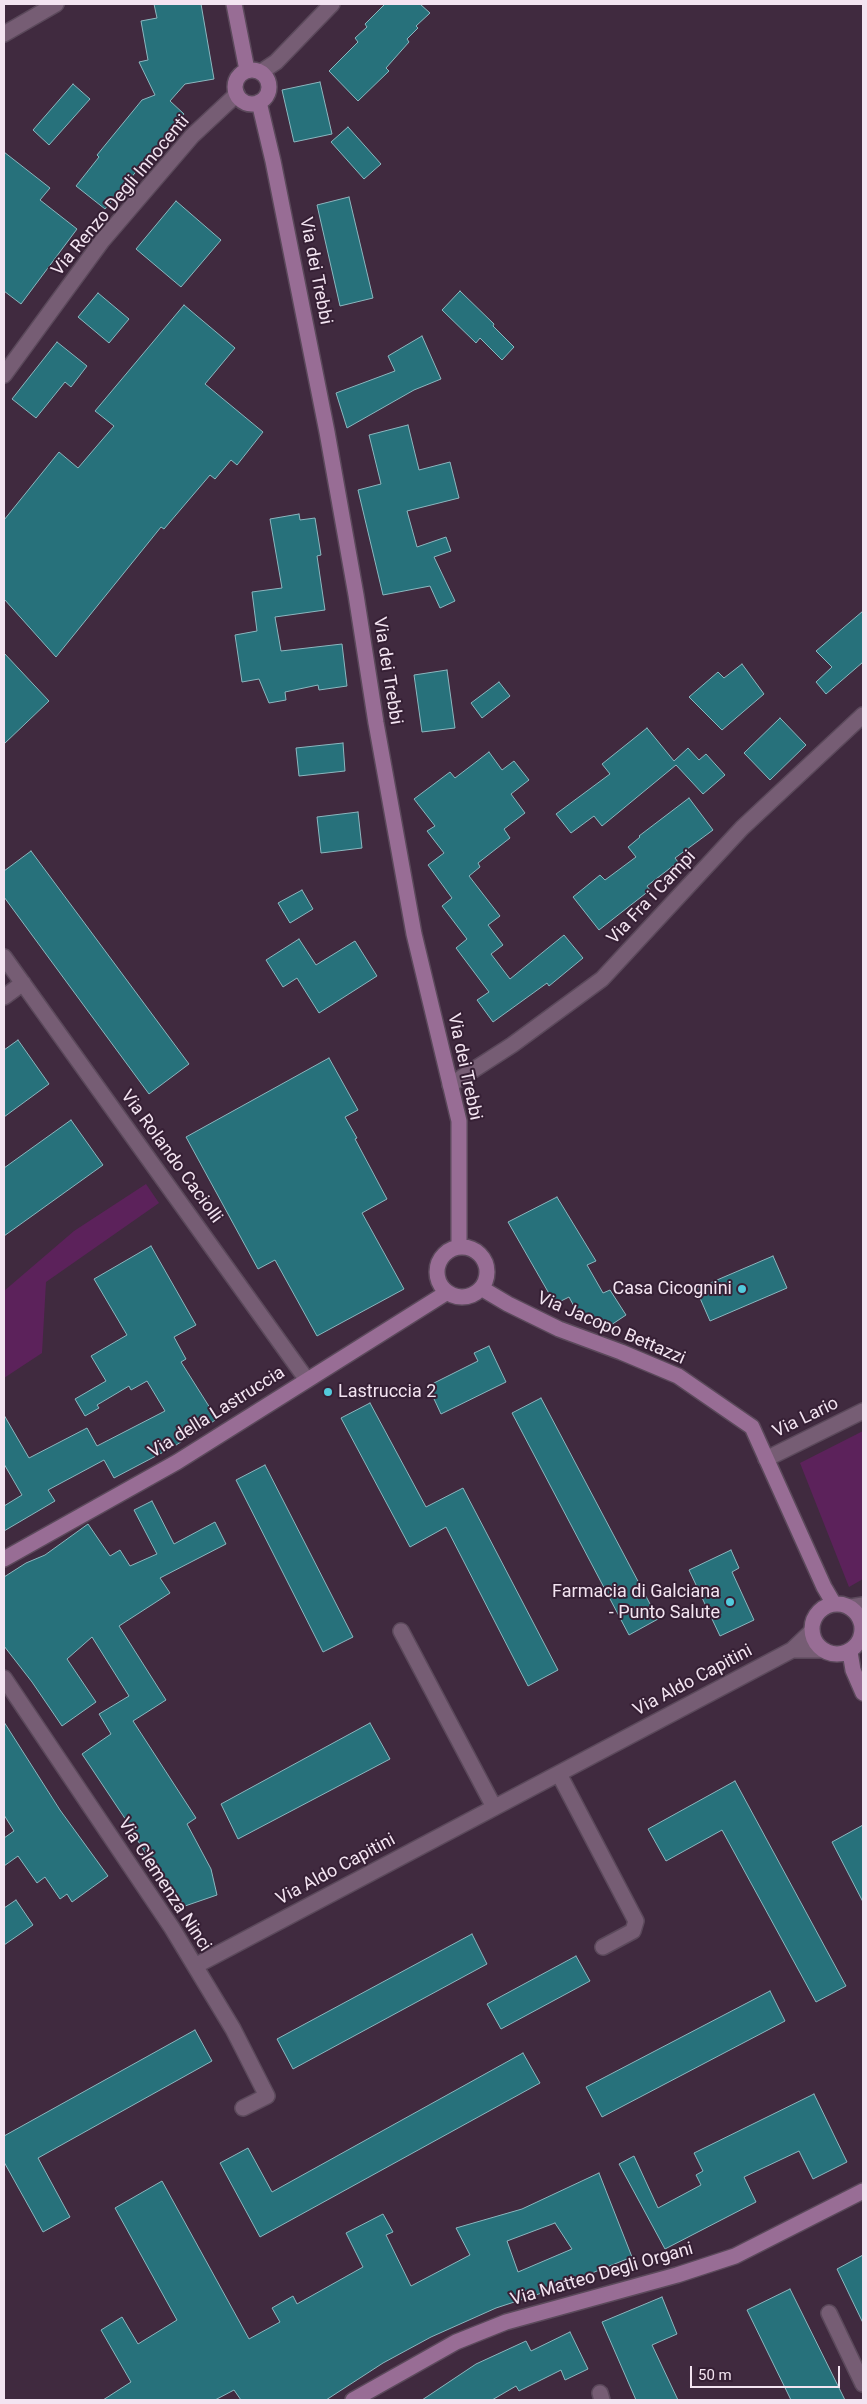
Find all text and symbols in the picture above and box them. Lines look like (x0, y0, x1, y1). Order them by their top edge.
street label: Via Renzo Degli Innocenti (47, 111, 195, 281)
street label: Via dei Trebbi (294, 216, 336, 326)
street label: Via dei Trebbi (368, 616, 406, 726)
street label: Via Fra i Campi (603, 847, 701, 949)
street label: Via dei Trebbi (442, 1012, 486, 1122)
street label: Via Rolando Caciolli (115, 1086, 227, 1228)
place label: Casa Cicognini (612, 1278, 732, 1300)
marker: Casa Cicognini (736, 1283, 748, 1295)
street label: Via Jacopo Bettazzi (534, 1288, 688, 1370)
street label: Via della Lastruccia (145, 1362, 289, 1464)
place label: Lastruccia 2 (338, 1381, 436, 1403)
marker: Lastruccia 2 (322, 1386, 334, 1398)
street label: Via Lario (770, 1393, 842, 1443)
place label: Farmacia di Galciana - Punto Salute (552, 1581, 720, 1624)
marker: Farmacia di Galciana - Punto Salute (724, 1596, 736, 1608)
street label: Via Aldo Capitini (630, 1641, 756, 1721)
street label: Via Clemenza Ninci (113, 1814, 215, 1956)
street label: Via Aldo Capitini (273, 1830, 399, 1910)
street label: Via Matteo Degli Organi (508, 2239, 696, 2311)
scale bar (692, 2356, 842, 2388)
text: 50 m (698, 2366, 732, 2384)

